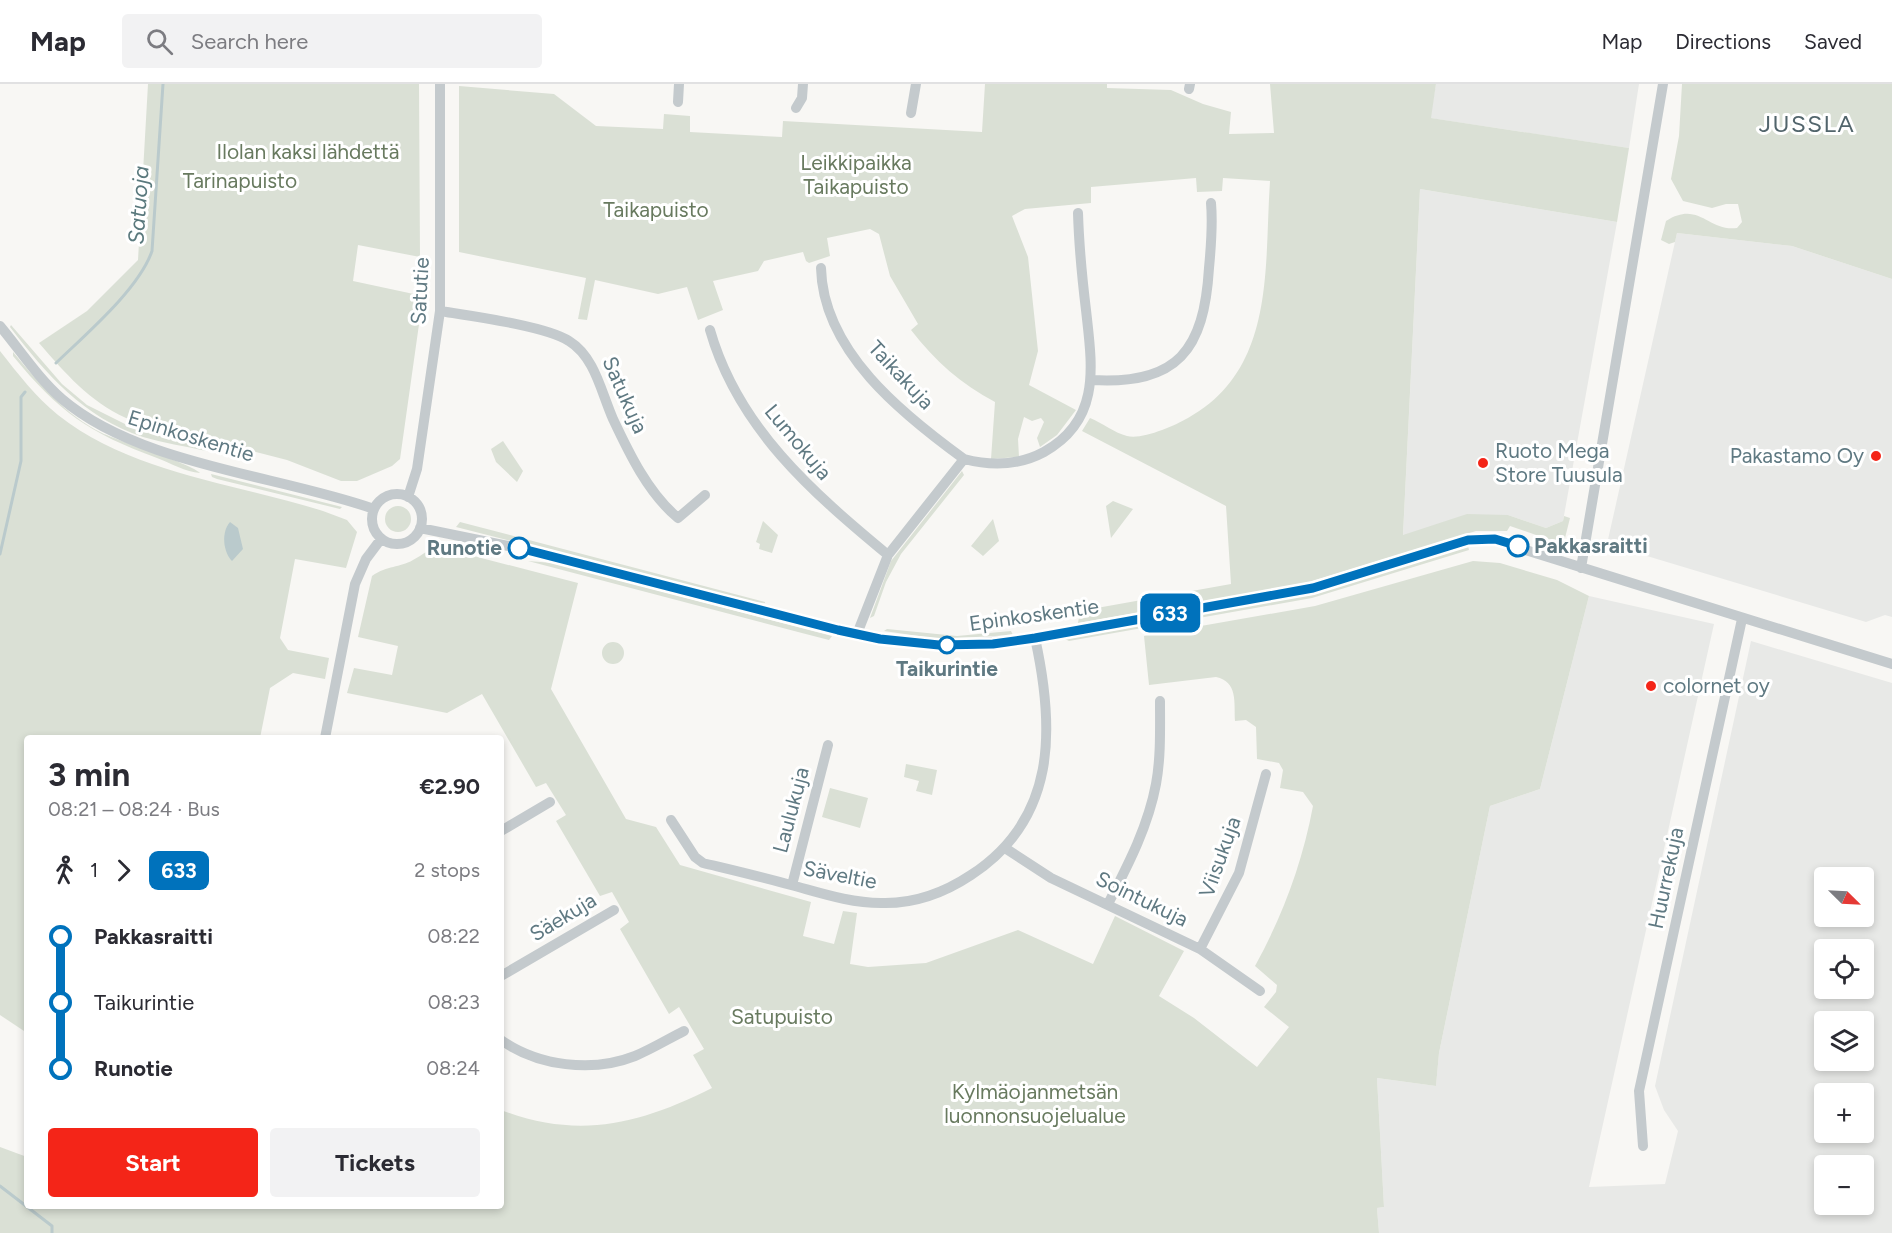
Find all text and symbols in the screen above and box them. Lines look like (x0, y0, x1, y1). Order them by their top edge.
search box (122, 14, 542, 68)
text: Map (30, 24, 86, 58)
icon: search (143, 25, 176, 58)
text: Search here (191, 28, 308, 55)
text: Map (1601, 29, 1642, 54)
text: Directions (1675, 29, 1771, 54)
text: Saved (1804, 29, 1862, 54)
district label: JUSSLA (1759, 109, 1855, 138)
park label: Ilolan kaksi lähdettä (217, 139, 399, 164)
park label: Leikkipaikka Taikapuisto (800, 150, 912, 199)
water label: Satuoja (122, 165, 155, 245)
park label: Tarinapuisto (183, 168, 297, 193)
park label: Taikapuisto (603, 197, 709, 222)
street label: Satutie (405, 257, 434, 325)
street label: Taikakuja (863, 335, 939, 414)
street label: Satukuja (597, 352, 653, 437)
street label: Lumokuja (760, 399, 837, 485)
street label: Epinkoskentie (125, 404, 257, 467)
place label: Ruoto Mega Store Tuusula (1495, 438, 1623, 487)
place label: Pakastamo Oy (1730, 443, 1864, 468)
marker: Pakastamo Oy (1869, 449, 1883, 463)
marker: Ruoto Mega Store Tuusula (1476, 456, 1490, 470)
place label: Pakkasraitti (1534, 533, 1648, 558)
place label: Runotie (427, 535, 502, 560)
marker: Pakkasraitti (1507, 535, 1529, 557)
marker: Runotie (508, 537, 530, 559)
street label: Epinkoskentie (967, 593, 1100, 636)
line badge: 633 (1136, 594, 1204, 632)
text: 633 (1152, 601, 1188, 626)
marker: Taikurintie (938, 636, 956, 654)
place label: Taikurintie (896, 656, 998, 681)
place label: colornet oy (1663, 673, 1770, 698)
marker: colornet oy (1644, 679, 1658, 693)
text: 3 min (48, 755, 130, 794)
street label: Laulukuja (767, 764, 814, 856)
text: €2.90 (419, 773, 480, 800)
text: 08:21 – 08:24 · Bus (48, 797, 220, 821)
street label: Viisukuja (1193, 813, 1246, 901)
street label: Huurrekuja (1643, 825, 1688, 931)
icon: walk (48, 854, 81, 887)
icon: forward (107, 854, 140, 887)
street label: Säveltie (801, 855, 879, 894)
text: 1 (90, 858, 98, 882)
text: 633 (161, 858, 197, 883)
text: 2 stops (414, 858, 480, 882)
street label: Sointukuja (1092, 865, 1192, 932)
north arrow (1814, 867, 1874, 927)
map controls (1814, 867, 1874, 1215)
street label: Säekuja (525, 887, 601, 946)
text: Pakkasraitti (94, 923, 213, 950)
text: 08:22 (427, 924, 480, 948)
button: locate (1814, 939, 1874, 999)
text: Taikurintie (94, 989, 194, 1016)
text: 08:23 (428, 990, 480, 1014)
park label: Satupuisto (731, 1004, 833, 1029)
button: layers (1814, 1011, 1874, 1071)
text: Runotie (94, 1055, 173, 1082)
text: 08:24 (426, 1056, 480, 1080)
park label: Kylmäojanmetsän luonnonsuojelualue (944, 1079, 1126, 1128)
button: + (1814, 1083, 1874, 1143)
button: Start (48, 1128, 258, 1197)
button: Tickets (270, 1128, 480, 1197)
button: − (1814, 1155, 1874, 1215)

